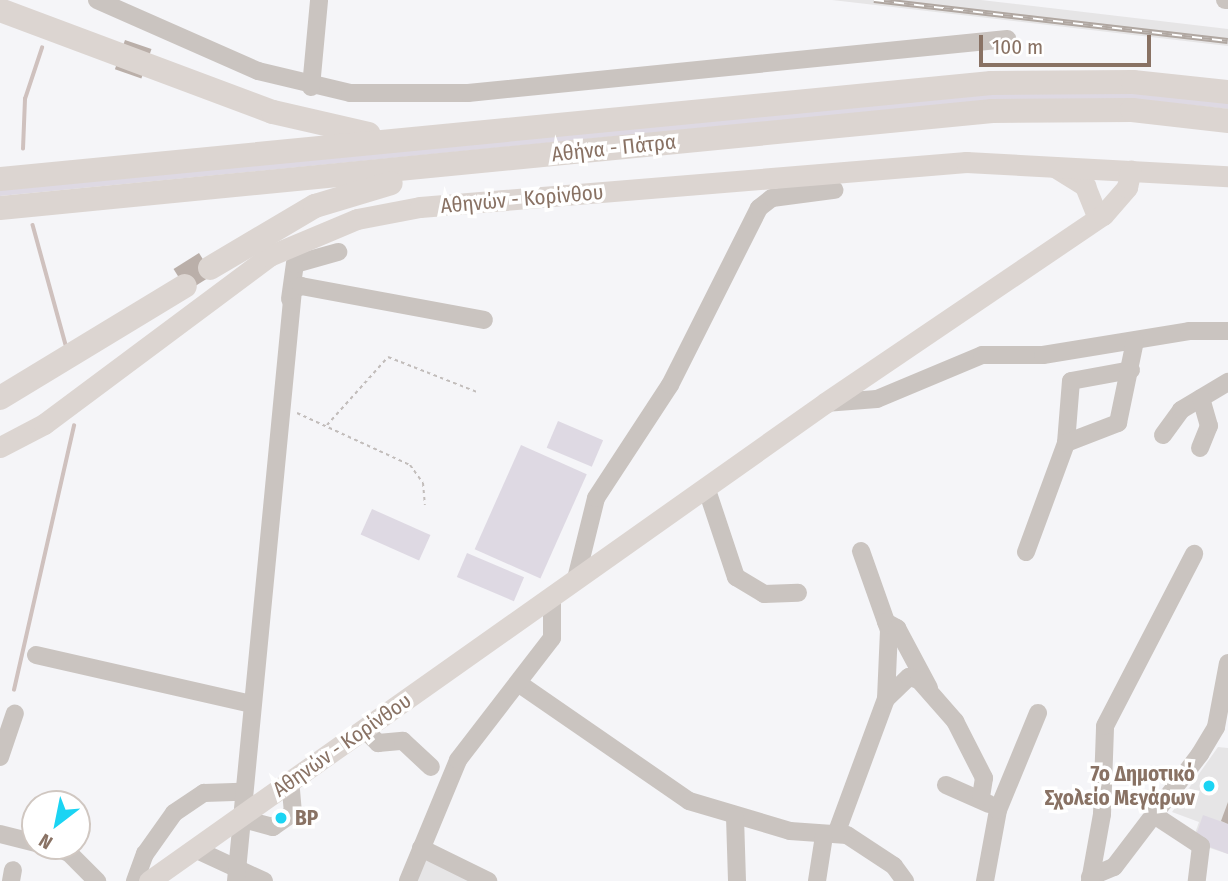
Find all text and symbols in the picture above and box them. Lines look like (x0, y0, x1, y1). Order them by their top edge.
scale bar (983, 21, 1154, 65)
text: 100 m (992, 34, 1043, 60)
street label: Αθήνα - Πάτρα (551, 129, 677, 167)
street label: Αθηνών - Κορίνθου (440, 179, 604, 219)
street label: Αθηνών - Κορίνθου (268, 688, 416, 802)
place label: 7ο Δημοτικό Σχολείο Μεγάρων (1045, 761, 1195, 811)
marker: 7ο Δημοτικό Σχολείο Μεγάρων (1201, 778, 1217, 794)
north arrow (21, 790, 91, 860)
place label: BP (295, 805, 318, 831)
marker: BP (273, 810, 289, 826)
text: N (35, 829, 57, 854)

